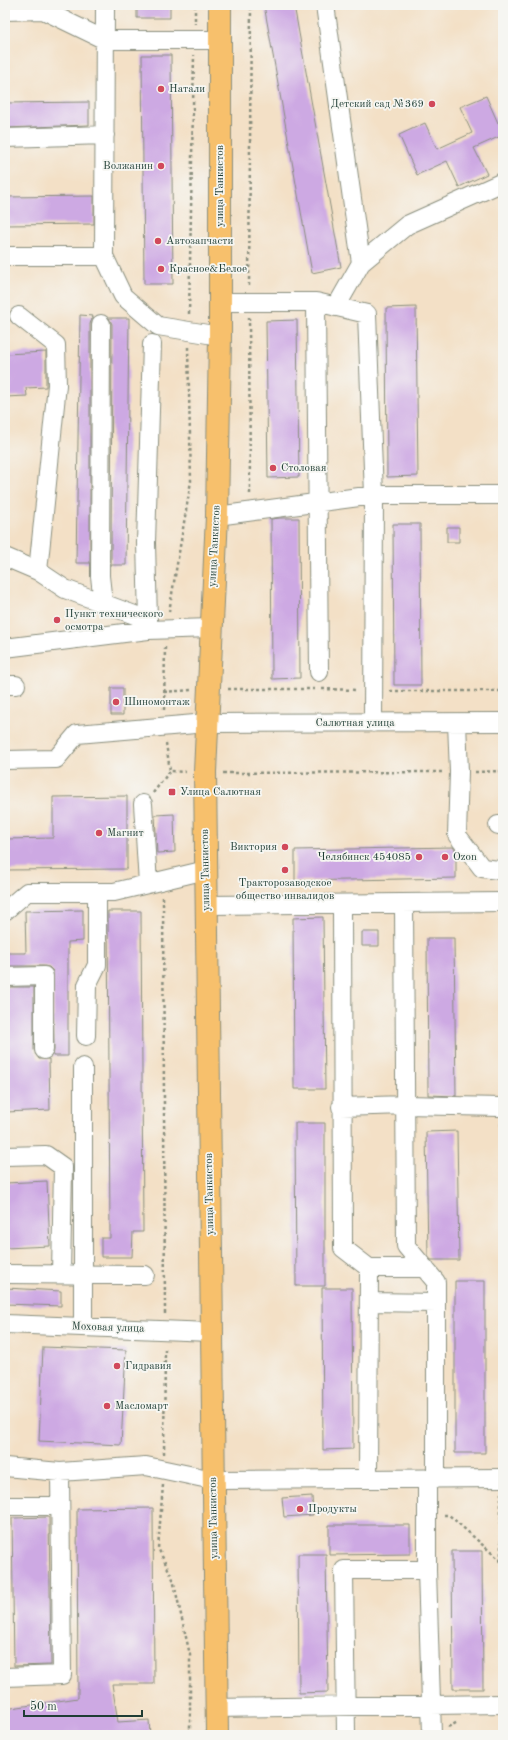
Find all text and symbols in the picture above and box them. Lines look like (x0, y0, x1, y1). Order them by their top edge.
marker: Натали (156, 84, 166, 94)
place label: Натали (169, 84, 205, 95)
place label: Детский сад №369 (331, 99, 424, 110)
marker: Детский сад №369 (427, 99, 437, 109)
street label: улица Танкистов (215, 145, 226, 227)
place label: Волжанин (103, 161, 153, 172)
marker: Волжанин (156, 161, 166, 171)
marker: Автозапчасти (153, 236, 163, 246)
place label: Автозапчасти (166, 236, 233, 247)
marker: Красное&Белое (156, 264, 166, 274)
place label: Красное&Белое (169, 264, 247, 275)
marker: Столовая (268, 463, 278, 473)
place label: Столовая (281, 463, 327, 474)
street label: улица Танкистов (207, 505, 223, 587)
place label: Пункт технического осмотра (65, 609, 163, 633)
marker: Пункт технического осмотра (52, 615, 62, 625)
marker: Шиномонтаж (111, 697, 121, 707)
place label: Шиномонтаж (124, 697, 190, 708)
street label: Салютная улица (315, 718, 395, 729)
marker: Улица Салютная (167, 787, 177, 797)
place label: Улица Салютная (180, 787, 261, 798)
marker: Магнит (94, 828, 104, 838)
place label: Магнит (107, 828, 144, 839)
street label: улица Танкистов (200, 829, 212, 911)
place label: Виктория (230, 842, 277, 853)
marker: Виктория (280, 842, 290, 852)
place label: Челябинск 454085 (318, 852, 411, 863)
marker: Челябинск 454085 (414, 852, 424, 862)
marker: Ozon (440, 852, 450, 862)
place label: Ozon (453, 852, 477, 863)
marker: Тракторозаводское общество инвалидов (280, 865, 290, 875)
place label: Тракторозаводское общество инвалидов (236, 878, 334, 902)
street label: улица Танкистов (204, 1153, 216, 1235)
street label: Моховая улица (71, 1321, 145, 1335)
marker: Гидравия (112, 1361, 122, 1371)
place label: Гидравия (125, 1361, 172, 1372)
marker: Масломарт (102, 1401, 112, 1411)
place label: Масломарт (115, 1401, 168, 1412)
street label: улица Танкистов (208, 1477, 220, 1559)
marker: Продукты (295, 1504, 305, 1514)
place label: Продукты (308, 1504, 357, 1515)
scale bar (24, 1692, 142, 1718)
text: 50 m (30, 1700, 57, 1713)

